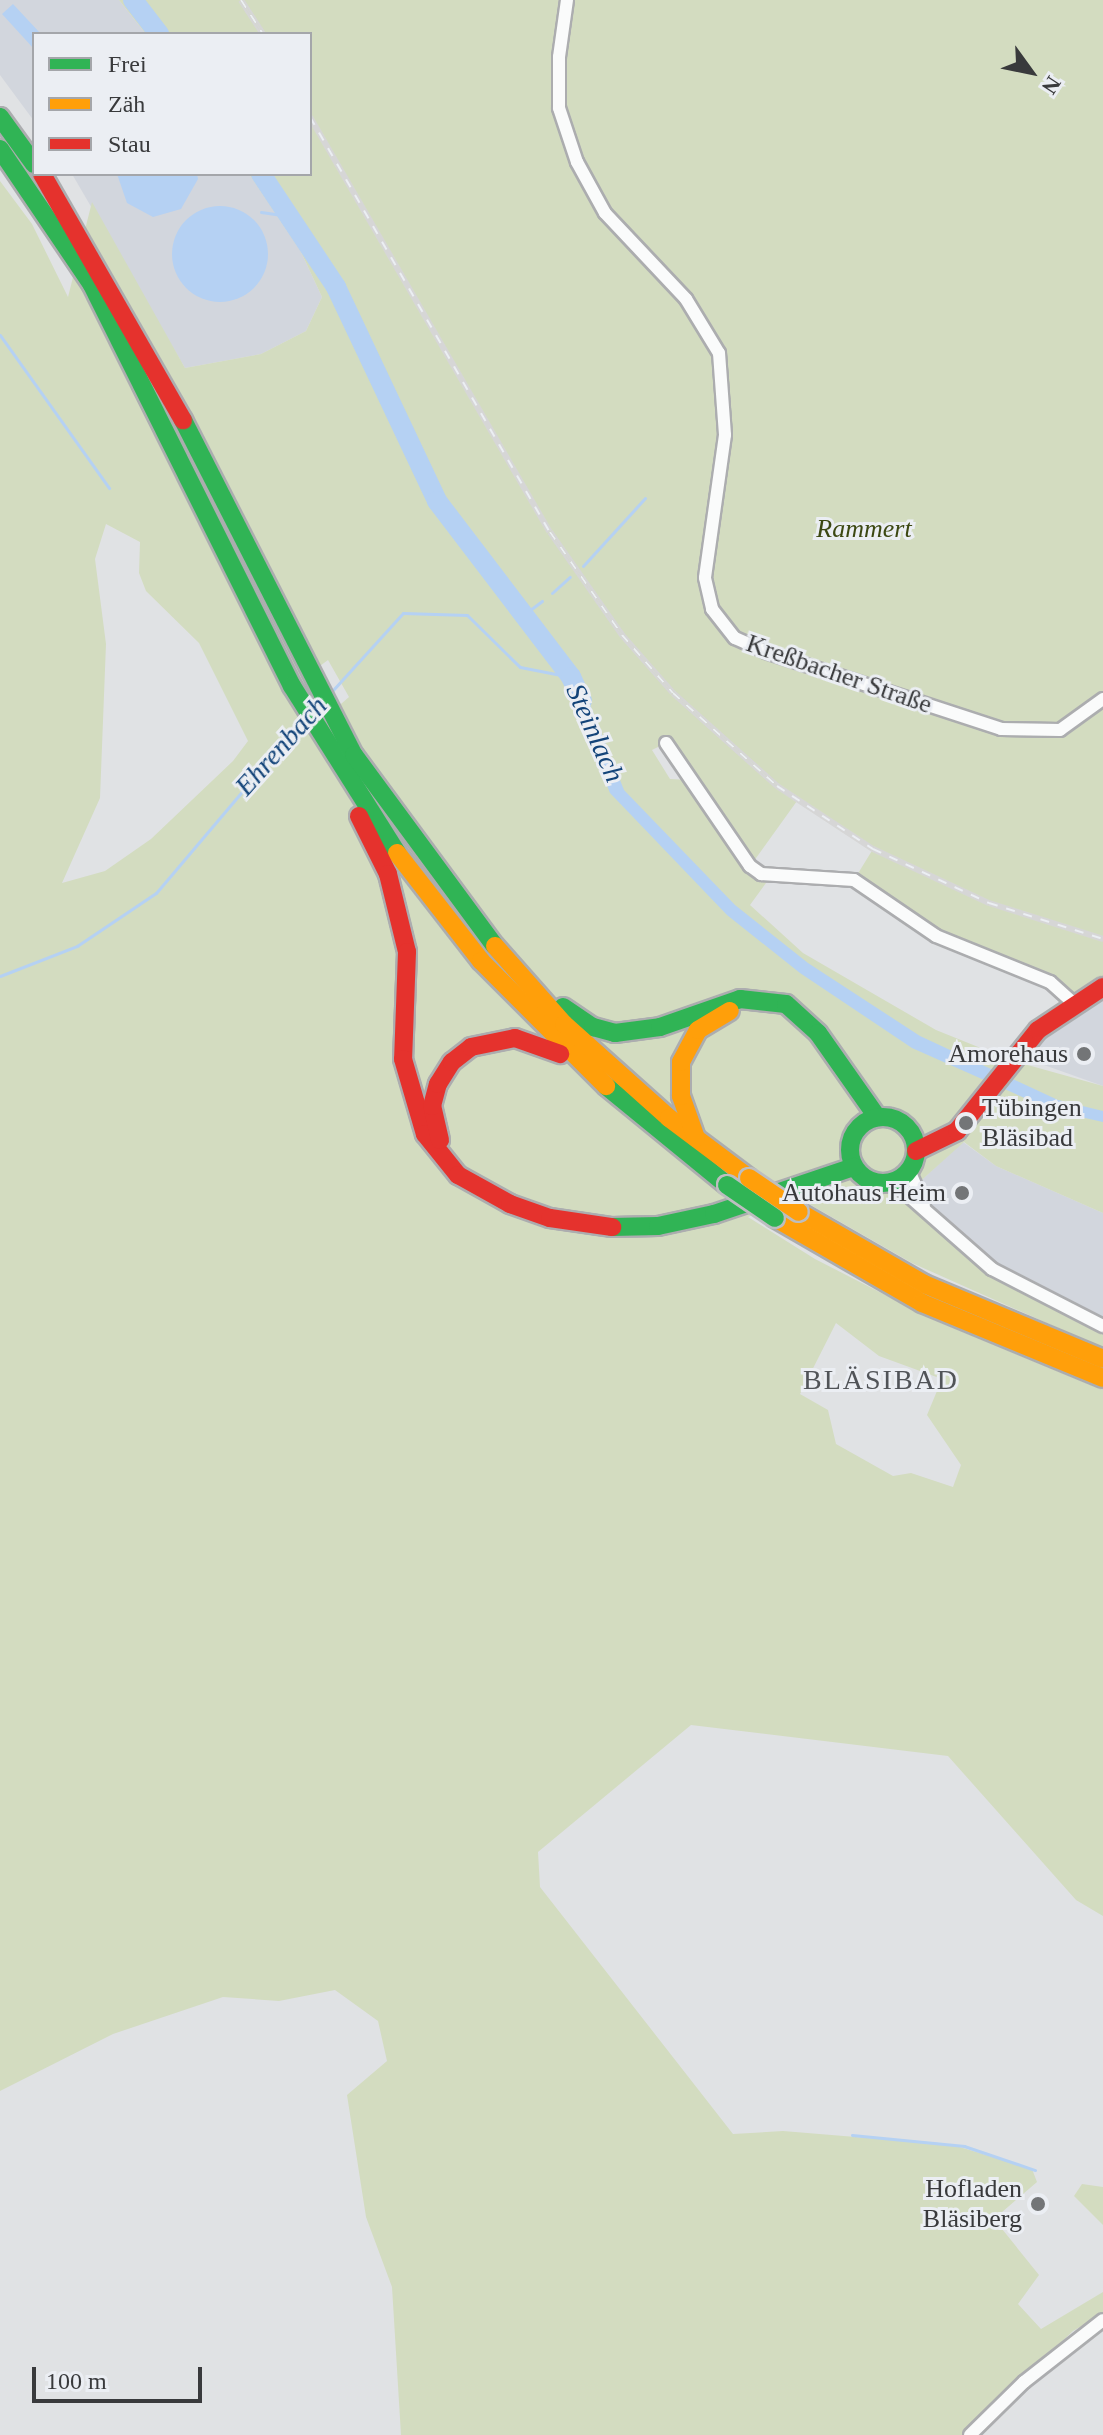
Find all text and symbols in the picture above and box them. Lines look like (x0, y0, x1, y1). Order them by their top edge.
legend (32, 32, 312, 176)
north arrow (991, 32, 1071, 112)
text: Frei (108, 51, 147, 77)
text: N (1037, 72, 1066, 99)
text: Zäh (108, 91, 145, 117)
text: Stau (108, 131, 151, 157)
park label: Rammert (816, 513, 912, 545)
street label: Kreßbacher Straße (742, 628, 936, 720)
water label: Steinlach (558, 679, 632, 787)
water label: Ehrenbach (228, 689, 334, 803)
place label: Amorehaus (948, 1038, 1068, 1070)
marker: Amorehaus (1075, 1045, 1093, 1063)
place label: Tübingen Bläsibad (982, 1092, 1082, 1154)
marker: Tübingen Bläsibad (957, 1114, 975, 1132)
place label: Autohaus Heim (782, 1177, 946, 1209)
marker: Autohaus Heim (953, 1184, 971, 1202)
district label: BLÄSIBAD (803, 1363, 959, 1397)
place label: Hofladen Bläsiberg (923, 2173, 1022, 2234)
marker: Hofladen Bläsiberg (1029, 2195, 1047, 2213)
scale bar (36, 2351, 206, 2401)
text: 100 m (46, 2368, 107, 2394)

